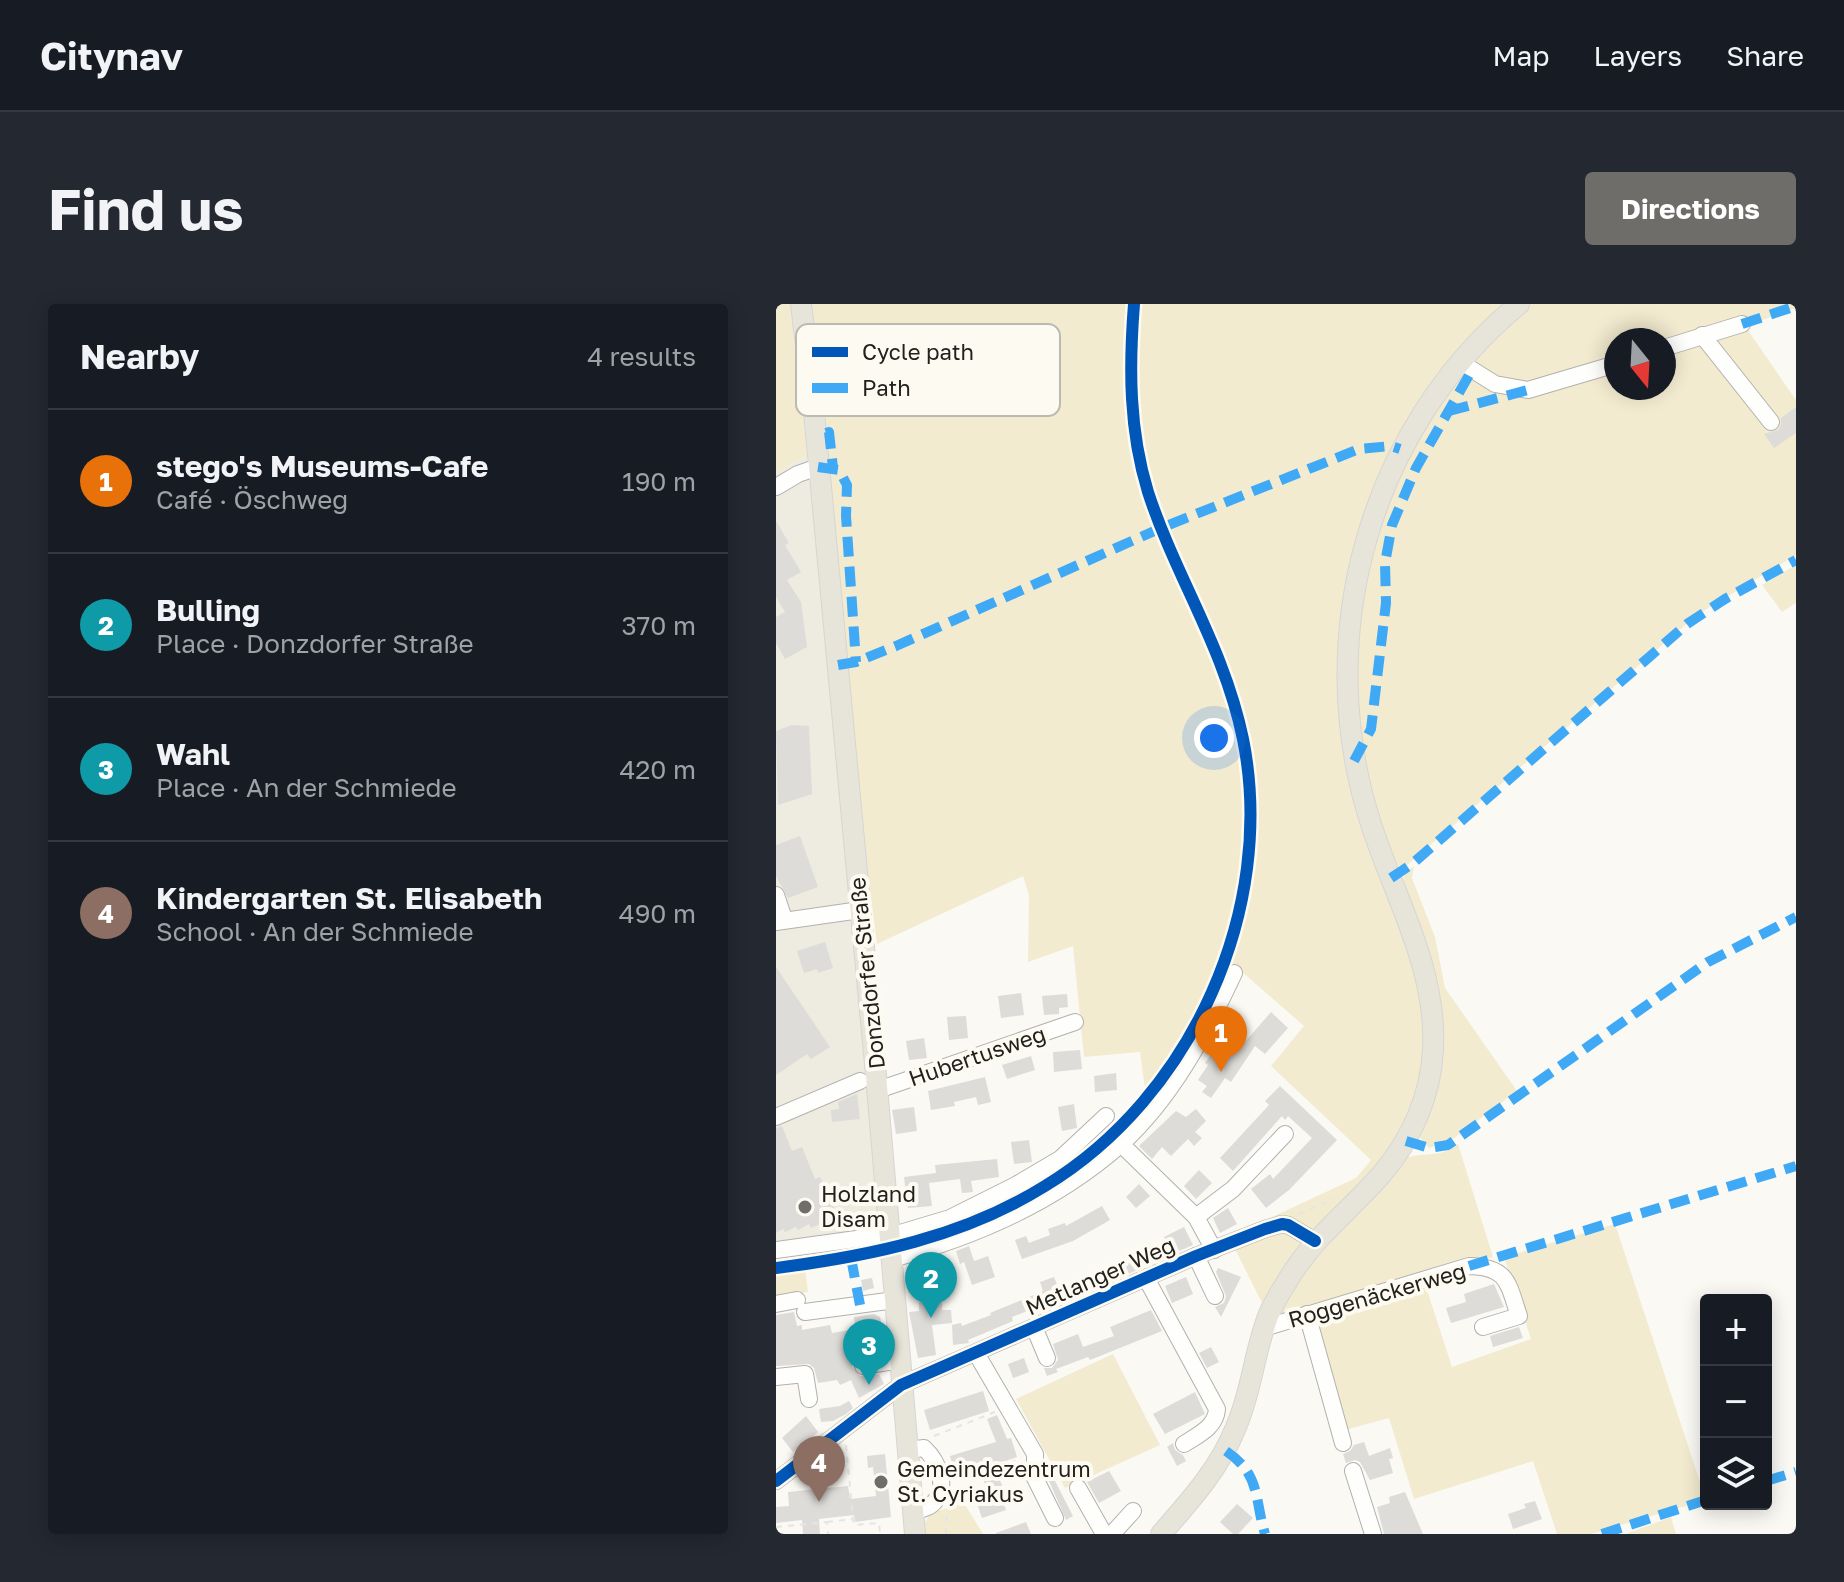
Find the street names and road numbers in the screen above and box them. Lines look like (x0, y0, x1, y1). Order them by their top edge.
street label: Donzdorfer Straße (843, 876, 890, 1070)
street label: Hubertusweg (905, 1019, 1049, 1092)
street label: Metlanger Weg (1021, 1231, 1179, 1320)
street label: Roggenäckerweg (1285, 1256, 1469, 1333)

